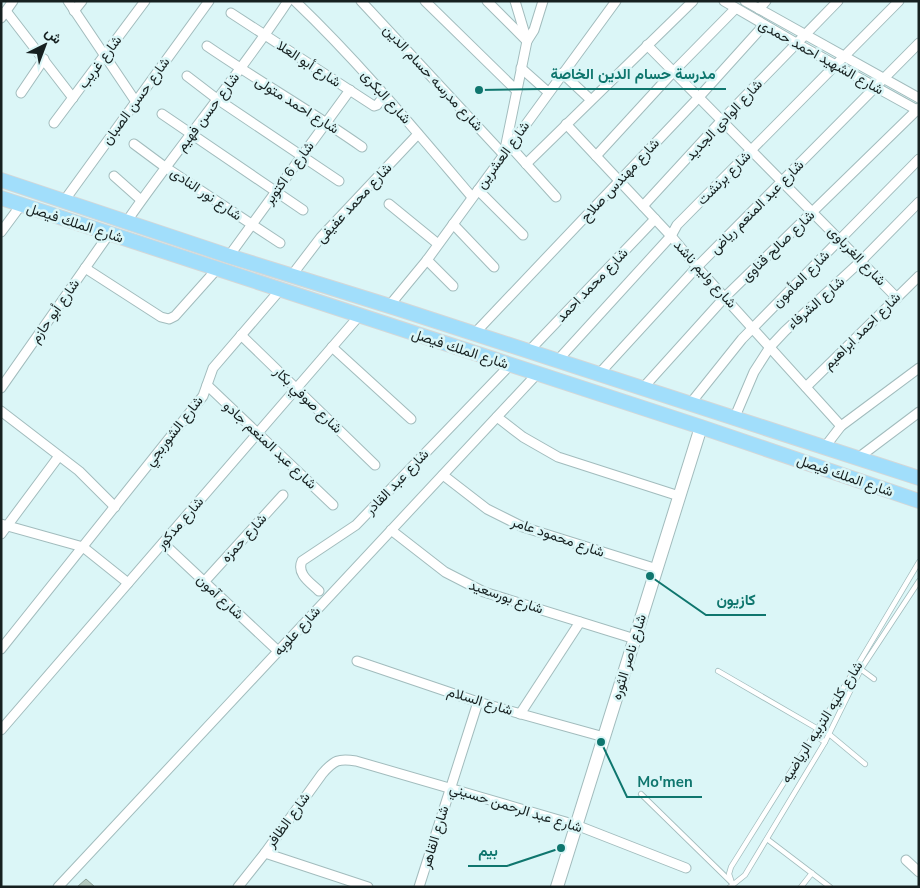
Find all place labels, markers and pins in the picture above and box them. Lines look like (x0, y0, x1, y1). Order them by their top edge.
callout: مدرسة حسام الدين الخاصة (541, 59, 726, 89)
callout: كازيون (706, 585, 766, 615)
callout: Mo'men (627, 767, 702, 797)
callout: بيم (468, 836, 507, 866)

